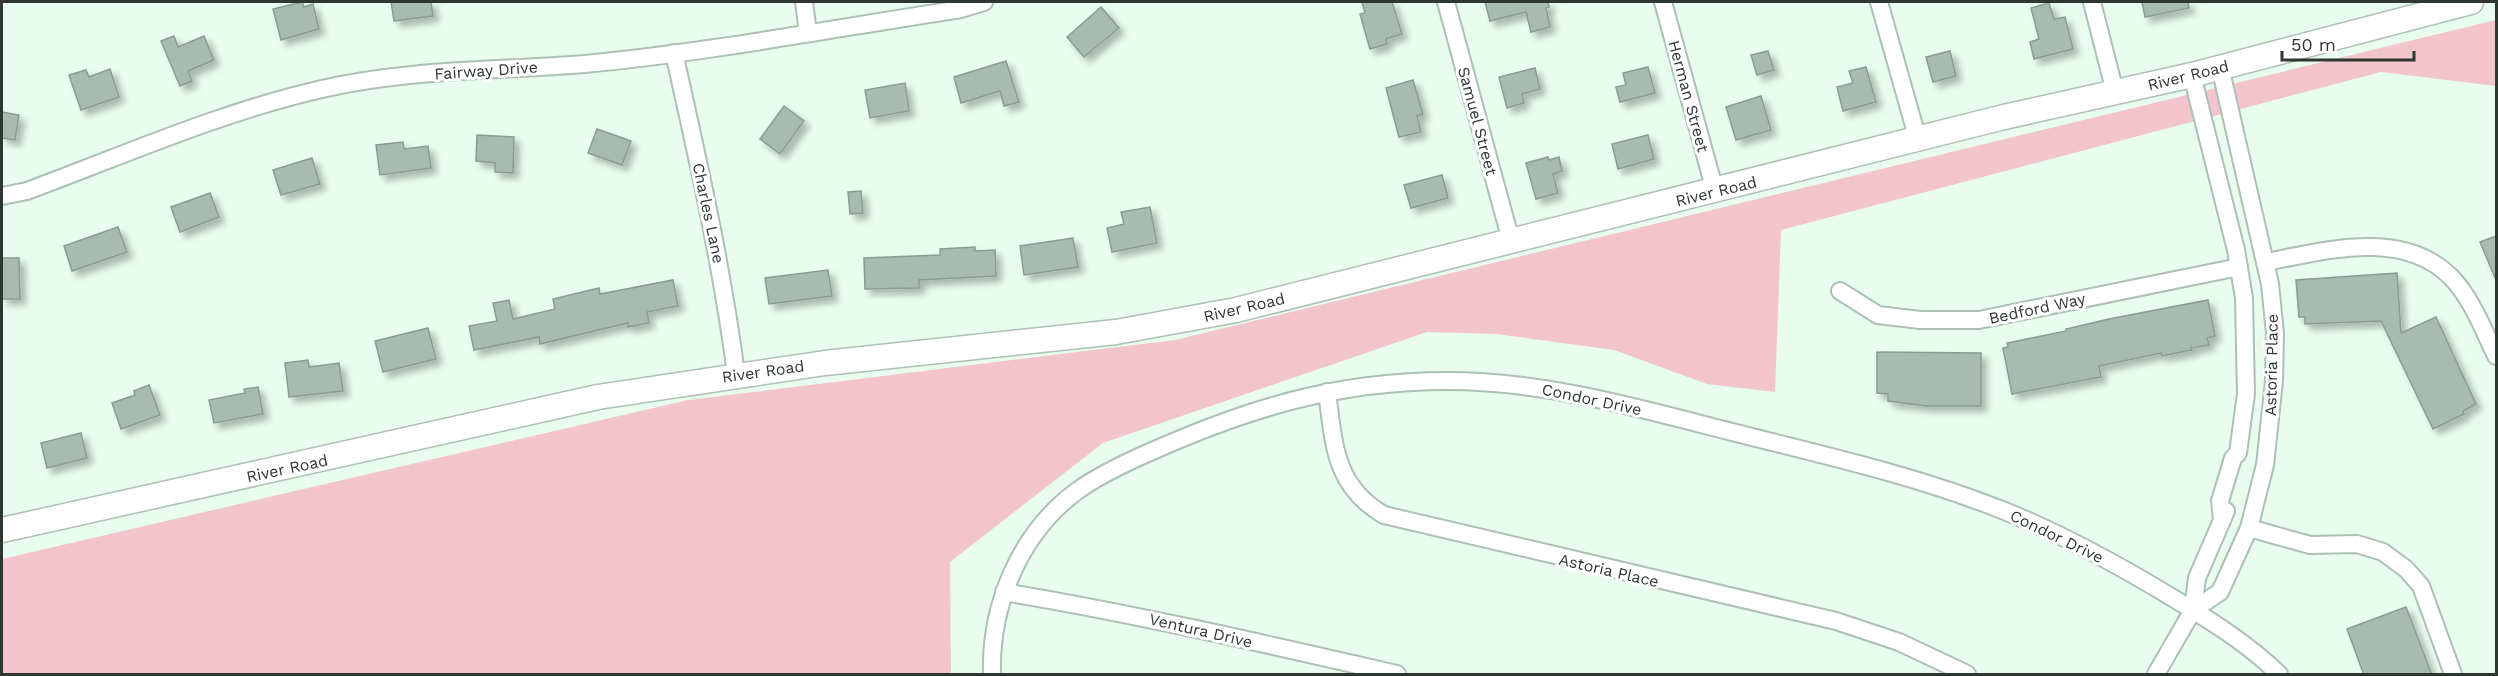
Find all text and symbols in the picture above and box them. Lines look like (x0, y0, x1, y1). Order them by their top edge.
scale bar (2282, 24, 2414, 62)
text: 50 m (2291, 34, 2336, 55)
street label: Herman Street (1664, 38, 1713, 155)
street label: River Road (2146, 56, 2231, 95)
street label: Fairway Drive (434, 57, 538, 84)
street label: Samuel Street (1454, 65, 1501, 178)
street label: Charles Lane (689, 161, 728, 265)
street label: River Road (1674, 172, 1759, 211)
street label: River Road (1202, 289, 1287, 326)
street label: Bedford Way (1987, 289, 2088, 328)
street label: Astoria Place (2261, 314, 2282, 416)
street label: River Road (721, 356, 806, 387)
street label: Condor Drive (1540, 380, 1644, 419)
street label: River Road (245, 451, 330, 486)
street label: Condor Drive (2007, 506, 2107, 567)
street label: Astoria Place (1557, 550, 1661, 591)
street label: Ventura Drive (1147, 609, 1254, 652)

